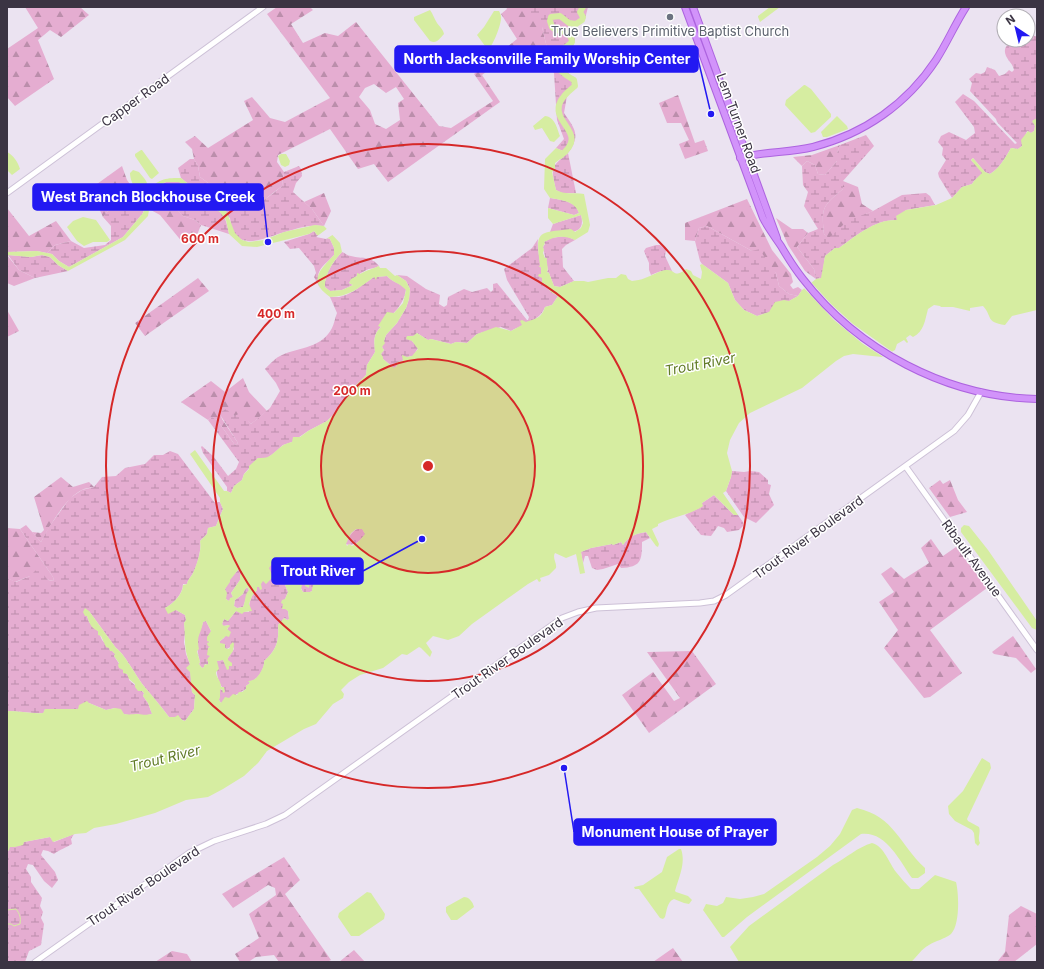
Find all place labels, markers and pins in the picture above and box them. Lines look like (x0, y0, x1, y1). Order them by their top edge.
marker: True Believers Primitive Baptist Church (665, 12, 675, 22)
place label: True Believers Primitive Baptist Church (551, 23, 789, 39)
callout: North Jacksonville Family Worship Center (395, 46, 698, 72)
callout: West Branch Blockhouse Creek (33, 184, 263, 210)
centre of rings (421, 459, 435, 473)
callout: Trout River (272, 558, 363, 584)
callout: Monument House of Prayer (574, 819, 776, 845)

